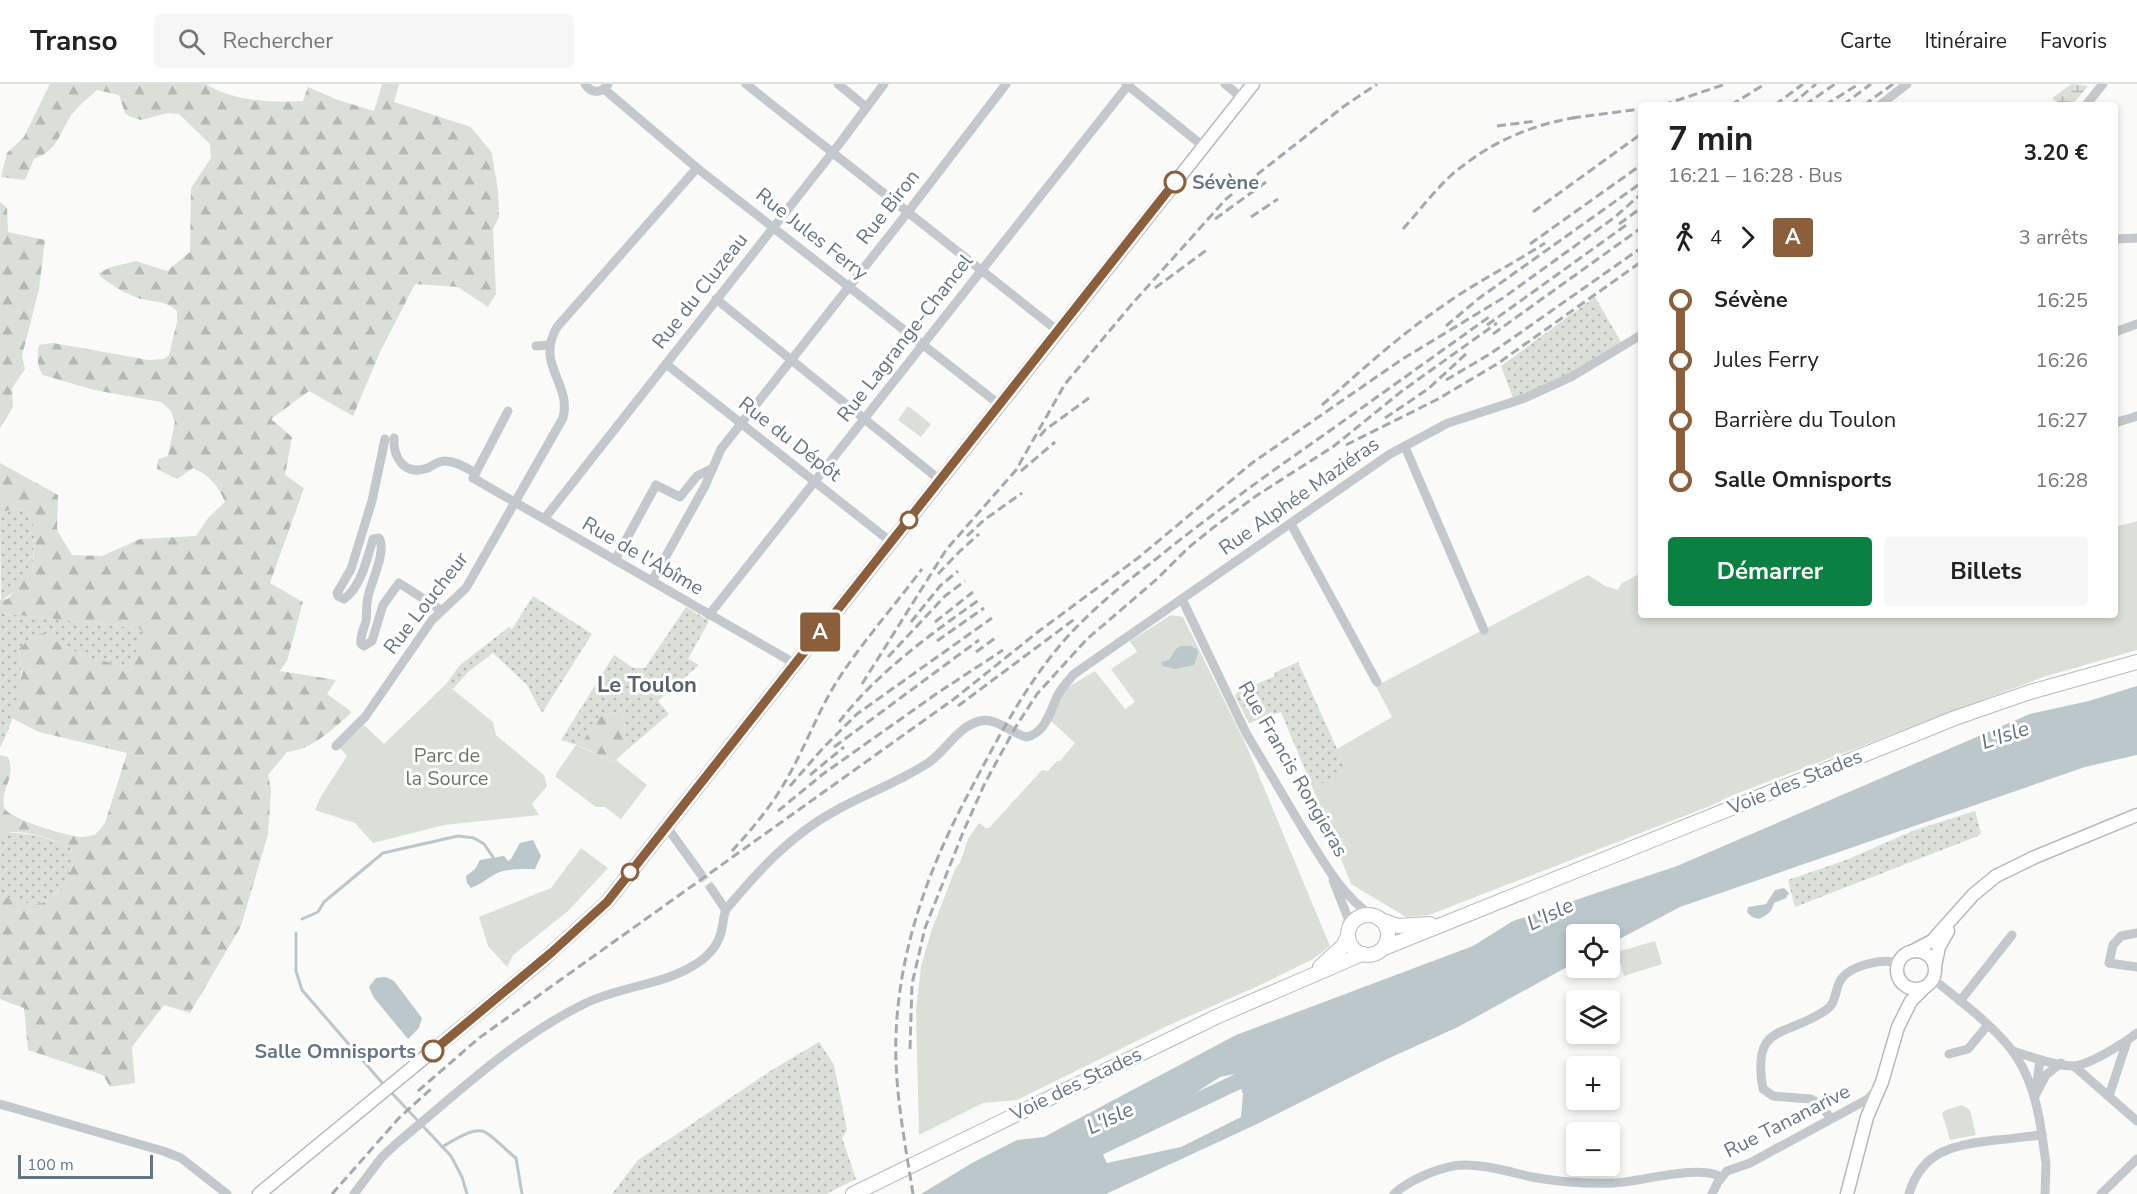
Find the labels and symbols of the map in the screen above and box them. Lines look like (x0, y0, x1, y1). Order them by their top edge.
street label: Rue Biron (850, 164, 926, 250)
place label: Sévène (1192, 169, 1259, 196)
marker: Sévène (1164, 171, 1186, 193)
street label: Rue Jules Ferry (750, 182, 874, 287)
street label: Rue du Cluzeau (646, 227, 754, 355)
street label: Rue Lagrange-Chancel (831, 248, 979, 428)
street label: Rue du Dépôt (733, 390, 848, 488)
street label: Rue Alphée Maziéras (1214, 430, 1384, 562)
street label: Rue de l'Abîme (577, 510, 709, 602)
unlabelled marker (900, 511, 918, 529)
street label: Rue Loucheur (377, 546, 475, 660)
line badge: A (800, 612, 840, 652)
district label: Le Toulon (597, 670, 697, 700)
street label: Rue Francis Rongieras (1232, 676, 1354, 862)
water label: L'Isle (1977, 714, 2033, 756)
park label: Parc de la Source (405, 742, 489, 792)
street label: Voie des Stades (1723, 743, 1866, 822)
unlabelled marker (621, 863, 639, 881)
water label: L'Isle (1522, 891, 1578, 937)
place label: Salle Omnisports (254, 1038, 416, 1065)
marker: Salle Omnisports (422, 1040, 444, 1062)
street label: Voie des Stades (1005, 1041, 1146, 1128)
street label: Rue Tananarive (1719, 1078, 1855, 1164)
water label: L'Isle (1082, 1095, 1138, 1141)
scale bar (18, 1152, 153, 1180)

